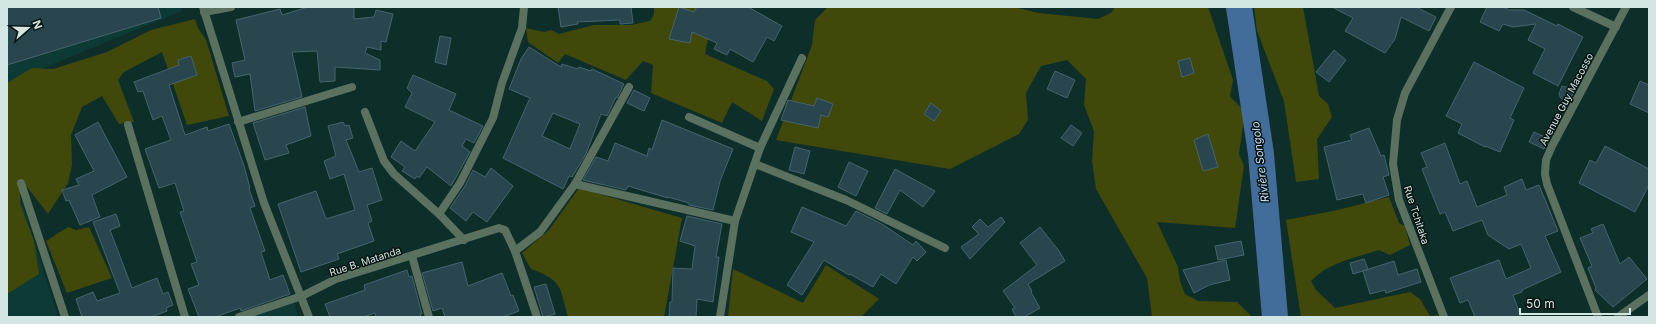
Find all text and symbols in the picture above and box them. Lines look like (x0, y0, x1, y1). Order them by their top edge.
north arrow (8, 8, 48, 48)
text: N (29, 18, 45, 31)
street label: Avenue Guy Macosso (1537, 51, 1595, 147)
water label: Rivière Songolo (1248, 121, 1272, 203)
street label: Rue Tchitaka (1402, 184, 1432, 246)
street label: Rue B. Matanda (328, 244, 402, 278)
scale bar (1520, 290, 1630, 316)
text: 50 m (1526, 296, 1555, 311)

